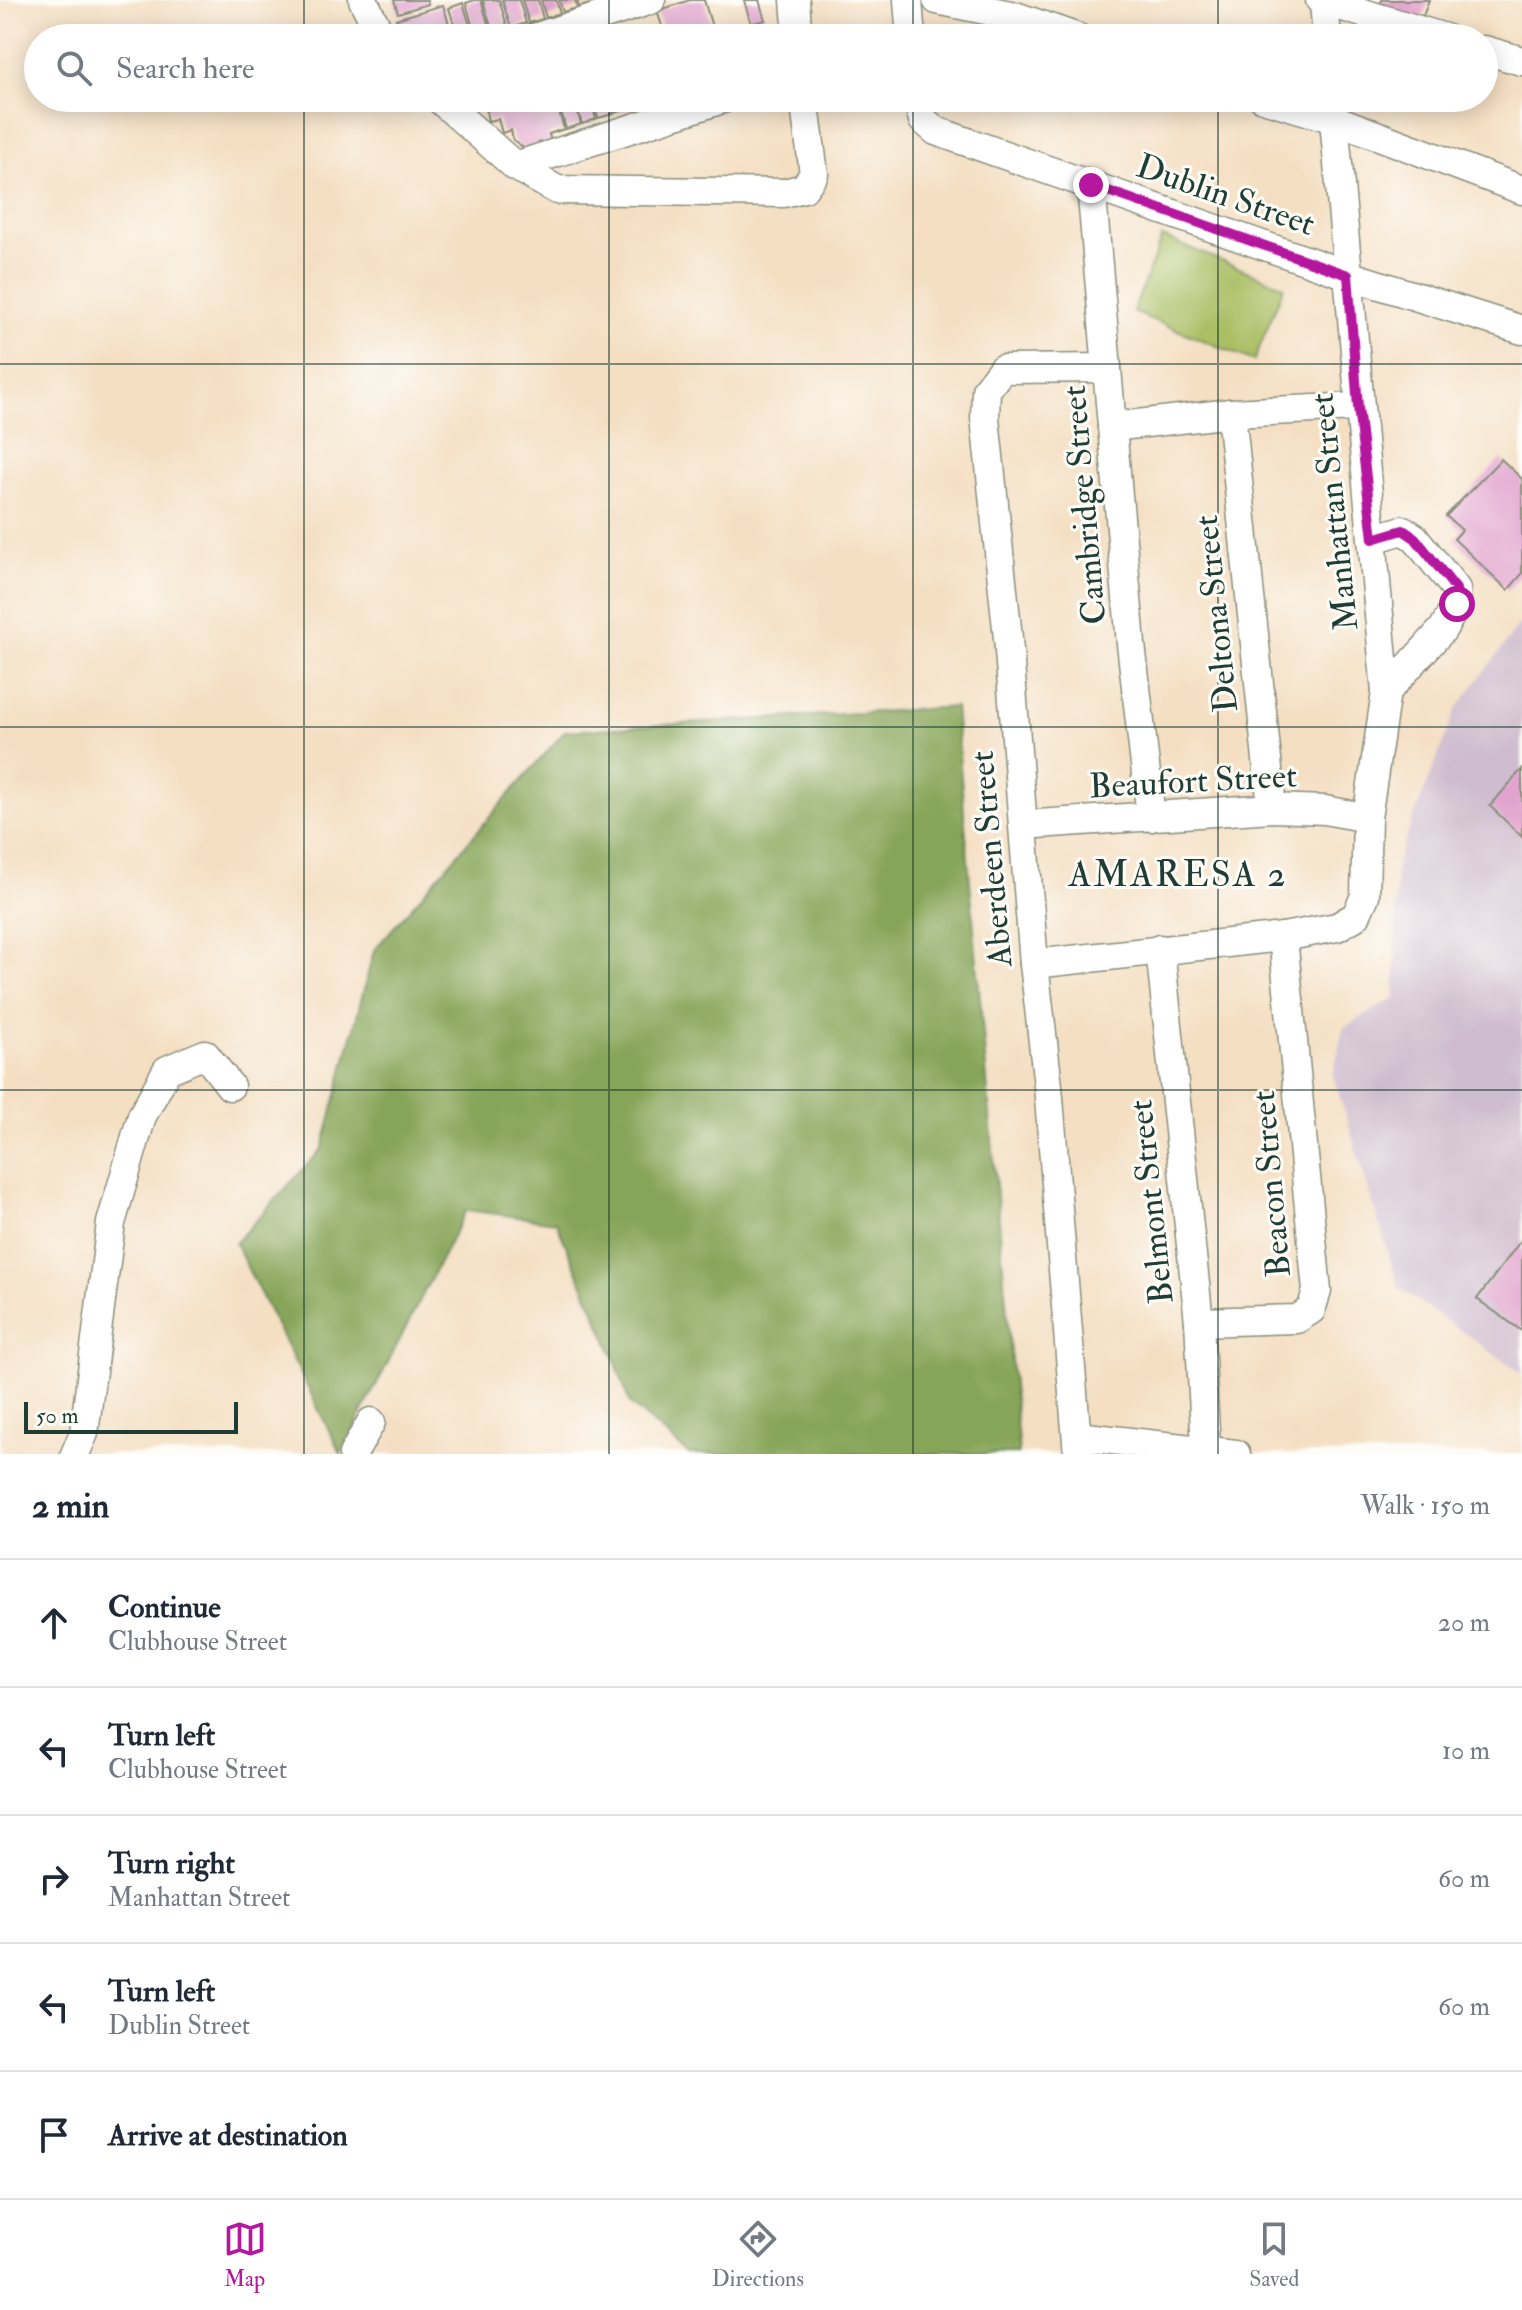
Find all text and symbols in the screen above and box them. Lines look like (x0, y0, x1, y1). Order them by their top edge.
search box (24, 24, 1498, 112)
icon: search (52, 46, 96, 90)
text: Search here (116, 50, 255, 87)
street label: Dublin Street (1131, 145, 1320, 246)
route end (1073, 167, 1109, 203)
street label: Cambridge Street (1053, 384, 1116, 626)
street label: Manhattan Street (1301, 391, 1368, 633)
street label: Deltona Street (1185, 513, 1248, 715)
route start (1439, 586, 1475, 622)
street label: Aberdeen Street (961, 749, 1022, 970)
street label: Beaufort Street (1088, 755, 1298, 808)
district label: AMARESA 2 (1068, 852, 1287, 897)
street label: Beacon Street (1242, 1089, 1301, 1279)
street label: Belmont Street (1119, 1098, 1184, 1306)
scale bar (24, 1398, 238, 1434)
text: 50 m (36, 1402, 78, 1430)
text: 2 min (32, 1485, 109, 1528)
text: Walk · 150 m (1361, 1490, 1490, 1522)
text: Continue (108, 1589, 221, 1626)
icon: ahead (32, 1601, 76, 1645)
text: 20 m (1438, 1607, 1490, 1639)
text: Clubhouse Street (108, 1626, 287, 1658)
text: Turn left (108, 1717, 215, 1754)
icon: left (32, 1729, 76, 1773)
text: 10 m (1442, 1735, 1490, 1767)
text: Clubhouse Street (108, 1754, 287, 1786)
text: Turn right (108, 1845, 235, 1882)
icon: right (32, 1857, 76, 1901)
text: 60 m (1438, 1863, 1490, 1895)
text: Manhattan Street (108, 1882, 291, 1914)
text: Turn left (108, 1973, 215, 2010)
icon: left (32, 1985, 76, 2029)
text: 60 m (1438, 1991, 1490, 2023)
text: Dublin Street (108, 2010, 250, 2042)
icon: arrive (32, 2113, 76, 2157)
text: Arrive at destination (108, 2117, 348, 2154)
tab: Map (223, 2217, 267, 2293)
tab: Directions (712, 2217, 804, 2293)
tab: Saved (1249, 2217, 1299, 2293)

